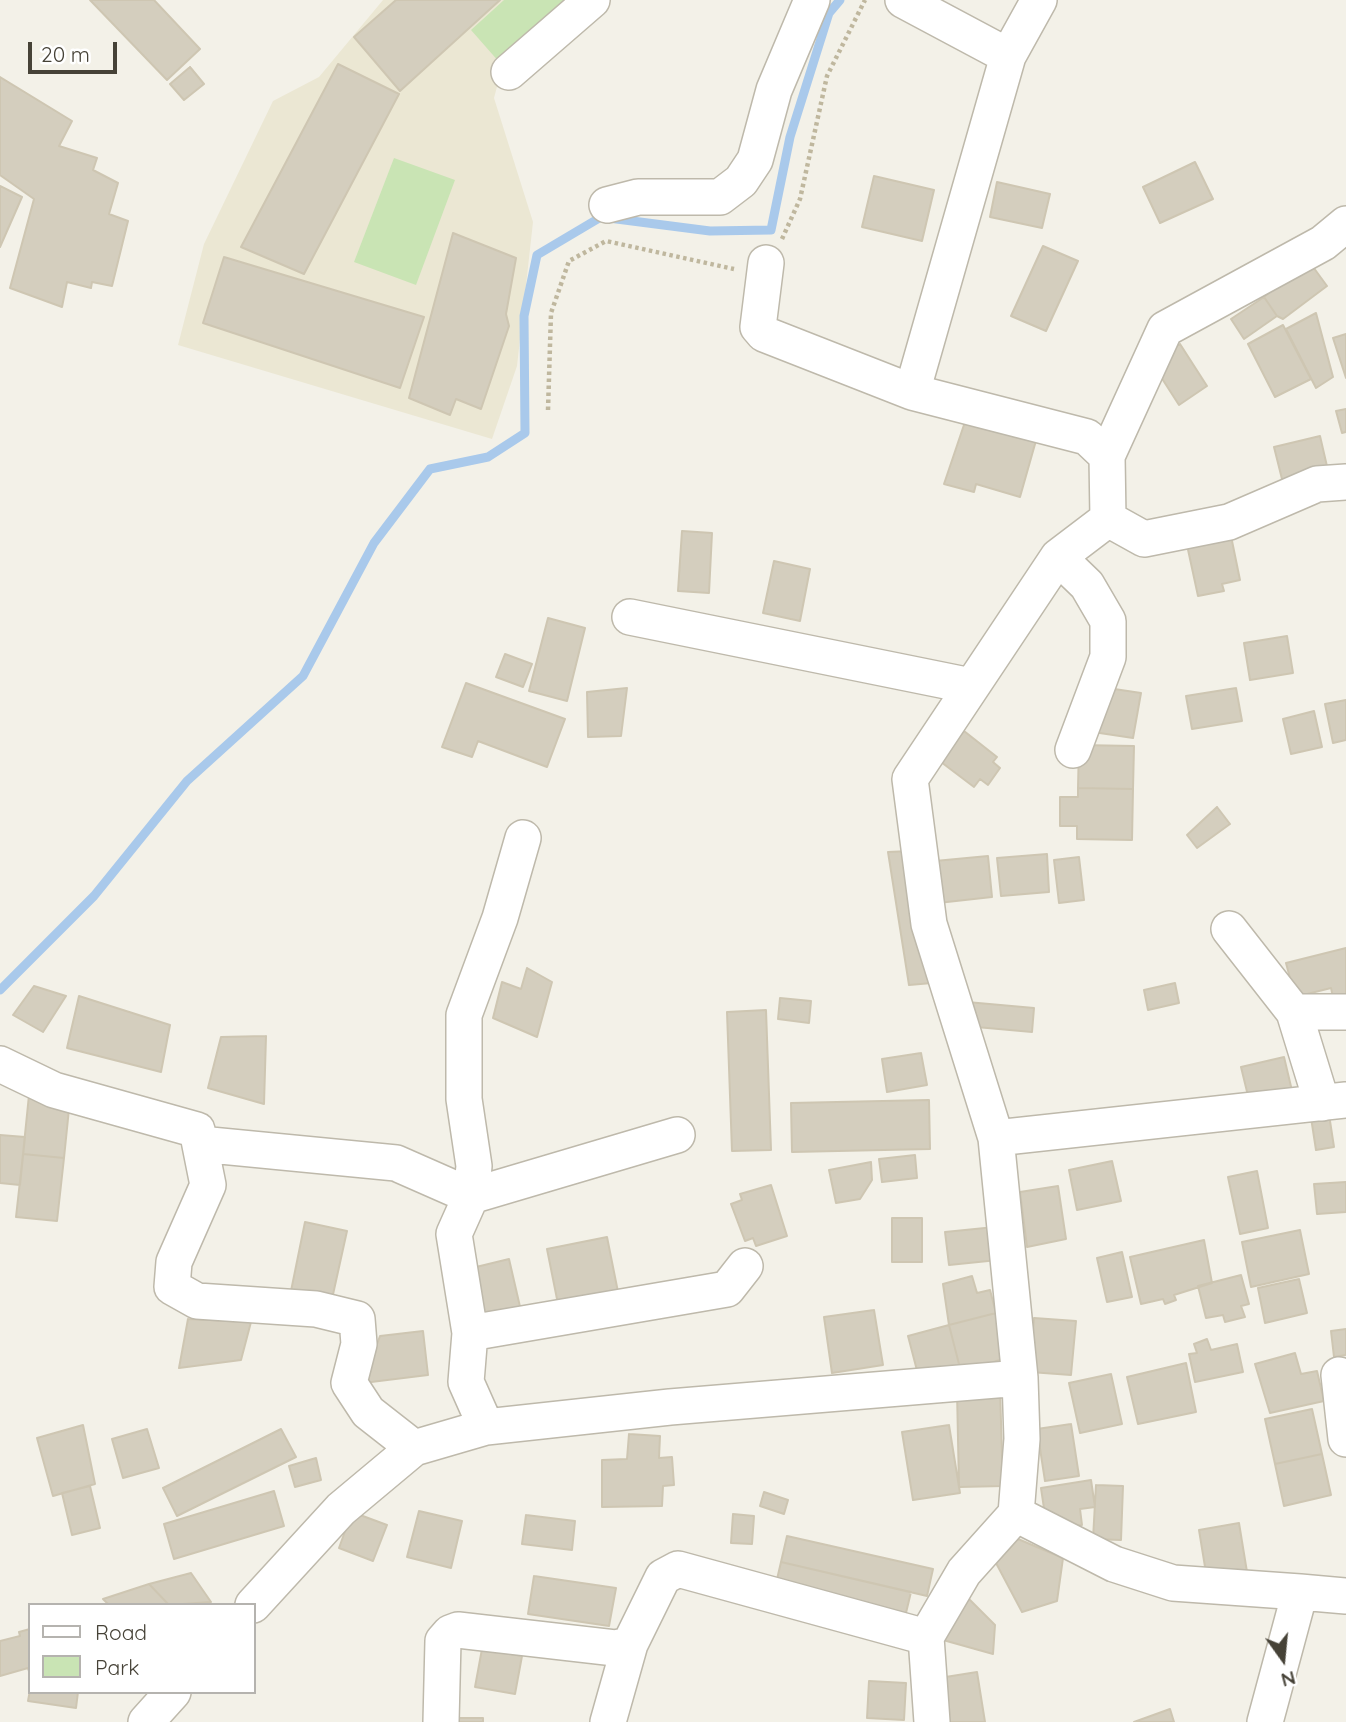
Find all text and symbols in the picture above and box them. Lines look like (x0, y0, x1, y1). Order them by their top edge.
scale bar (32, 28, 121, 72)
text: 20 m (41, 41, 90, 67)
legend (28, 1603, 256, 1694)
text: Road (95, 1619, 147, 1645)
north arrow (1248, 1624, 1318, 1694)
text: Park (95, 1654, 139, 1680)
text: N (1279, 1666, 1298, 1693)

